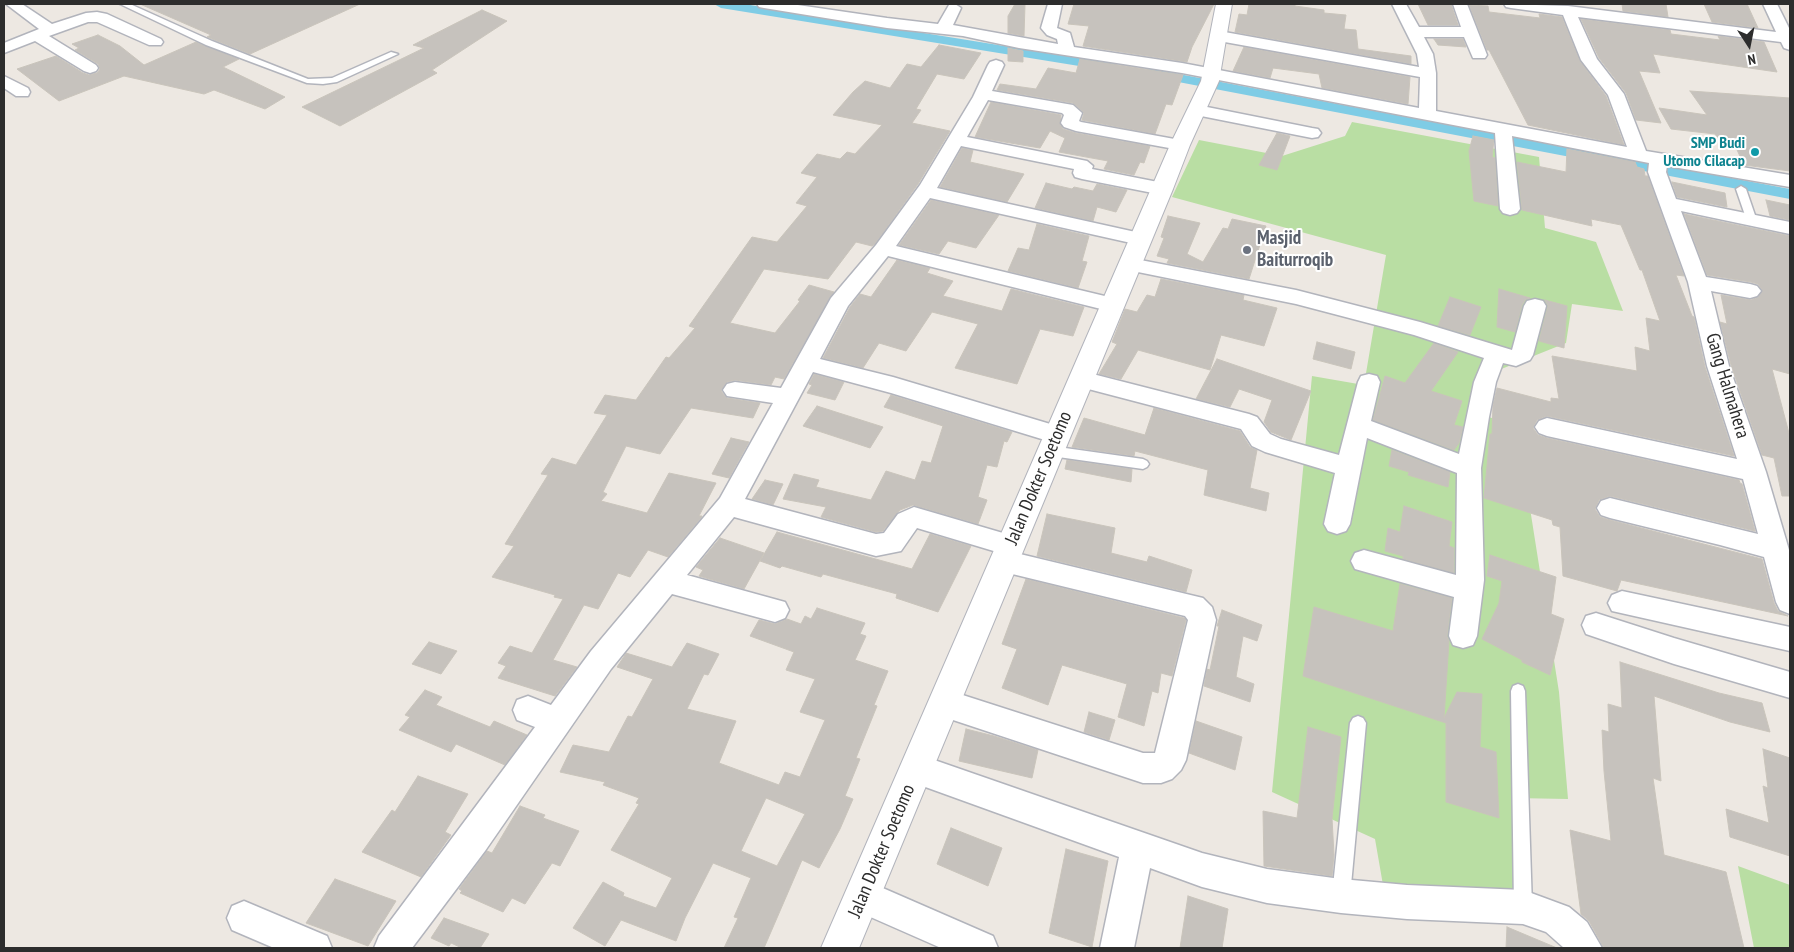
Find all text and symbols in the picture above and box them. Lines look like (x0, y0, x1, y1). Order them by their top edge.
north arrow (1724, 20, 1774, 70)
text: N (1746, 50, 1757, 69)
place label: SMP Budi Utomo Cilacap (1663, 133, 1745, 171)
marker: SMP Budi Utomo Cilacap (1749, 146, 1761, 158)
place label: Masjid Baiturroqib (1257, 228, 1333, 272)
marker: Masjid Baiturroqib (1241, 244, 1253, 256)
street label: Gang Halmahera (1700, 331, 1754, 441)
street label: Jalan Dokter Soetomo (1001, 408, 1077, 548)
street label: Jalan Dokter Soetomo (844, 781, 920, 921)

